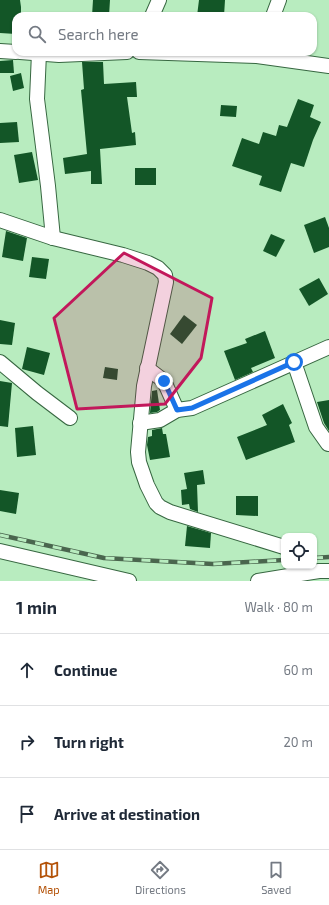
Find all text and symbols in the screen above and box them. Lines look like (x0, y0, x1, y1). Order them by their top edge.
search box (12, 12, 317, 56)
icon: search (26, 23, 48, 45)
text: Search here (58, 25, 139, 43)
route start (285, 353, 303, 371)
route end (155, 372, 173, 390)
map controls (281, 533, 317, 569)
button: locate (281, 533, 317, 569)
text: 1 min (16, 597, 57, 617)
text: Walk · 80 m (244, 599, 313, 615)
icon: ahead (16, 659, 38, 681)
text: Continue (54, 661, 117, 679)
text: 60 m (283, 662, 313, 678)
icon: right (16, 731, 38, 753)
text: Turn right (54, 733, 124, 751)
text: 20 m (284, 734, 313, 750)
icon: arrive (16, 803, 38, 825)
text: Arrive at destination (54, 805, 200, 823)
tab: Map (38, 859, 60, 896)
tab: Directions (135, 859, 186, 896)
tab: Saved (261, 859, 291, 896)

